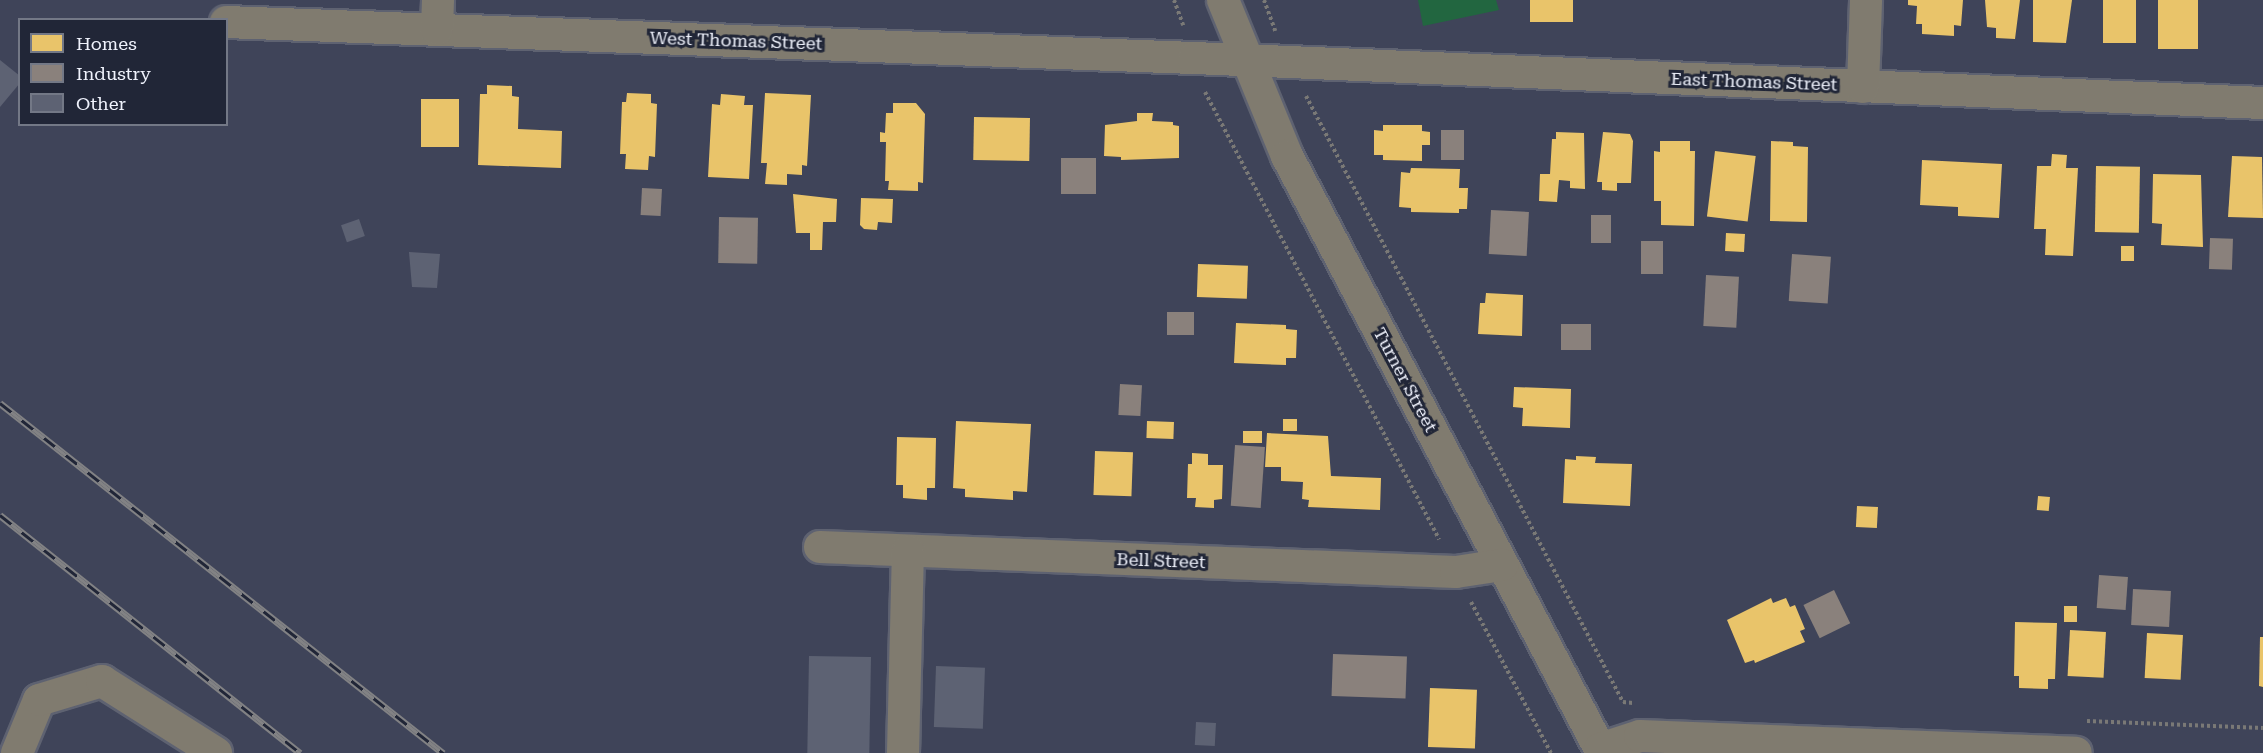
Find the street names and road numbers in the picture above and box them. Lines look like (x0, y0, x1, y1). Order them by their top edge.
street label: West Thomas Street (649, 27, 823, 55)
street label: East Thomas Street (1670, 68, 1838, 96)
street label: Turner Street (1368, 324, 1442, 436)
street label: Bell Street (1116, 549, 1206, 573)

